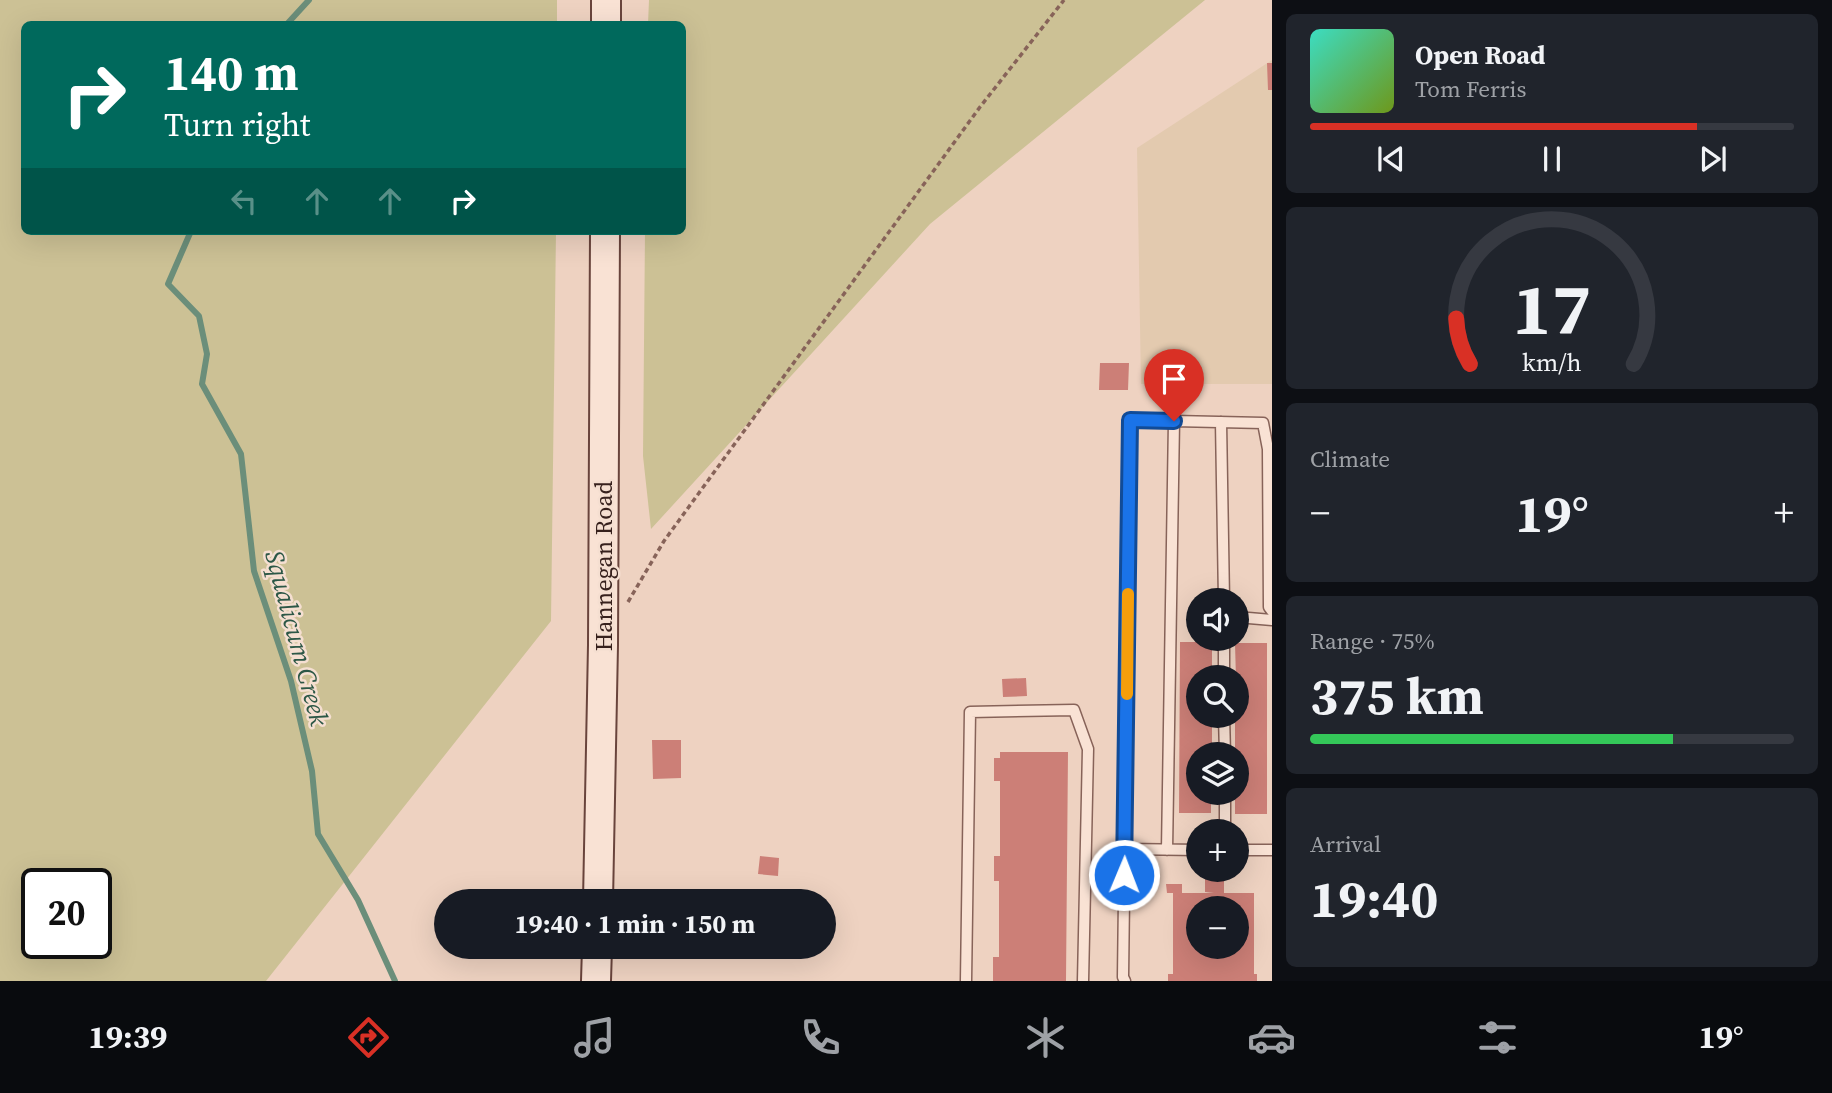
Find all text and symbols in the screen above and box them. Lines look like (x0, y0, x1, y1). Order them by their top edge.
text: Open Road (1415, 37, 1546, 73)
text: 140 m (164, 39, 299, 106)
icon: right (49, 49, 140, 140)
text: Tom Ferris (1415, 73, 1526, 105)
text: Turn right (164, 103, 310, 147)
icon: previous (1372, 140, 1410, 178)
icon: pause (1533, 140, 1571, 178)
icon: next (1694, 140, 1732, 178)
icon: left (225, 182, 263, 220)
icon: ahead (298, 182, 336, 220)
icon: ahead (371, 182, 409, 220)
icon: right (444, 182, 482, 220)
text: 17 (1513, 259, 1591, 358)
text: km/h (1522, 345, 1582, 379)
pin (1144, 349, 1204, 421)
icon: arrive (1155, 360, 1193, 398)
text: Climate (1310, 443, 1390, 475)
text: 19° (1515, 478, 1589, 549)
street label: Hannegan Road (587, 480, 620, 651)
text: − (1310, 487, 1330, 539)
text: + (1774, 487, 1794, 539)
water label: Squalicum Creek (256, 546, 338, 730)
map controls (1186, 588, 1249, 959)
button: sound (1186, 588, 1249, 651)
text: Range · 75% (1310, 625, 1435, 657)
text: 375 km (1310, 660, 1484, 731)
button: search (1186, 665, 1249, 728)
button: layers (1186, 742, 1249, 805)
button: + (1186, 819, 1249, 882)
text: Arrival (1310, 828, 1381, 860)
position arrow (1087, 838, 1161, 912)
text: 19:40 (1310, 863, 1438, 934)
speed limit sign: 20 (21, 868, 112, 959)
button: − (1186, 896, 1249, 959)
text: 19:40 · 1 min · 150 m (515, 906, 755, 942)
icon: directions (344, 1013, 393, 1062)
icon: music (570, 1013, 619, 1062)
icon: phone (796, 1013, 845, 1062)
icon: climate (1021, 1013, 1070, 1062)
icon: car (1247, 1013, 1296, 1062)
icon: filters (1473, 1013, 1522, 1062)
text: 19:39 (88, 1015, 167, 1059)
text: 19° (1698, 1015, 1744, 1059)

